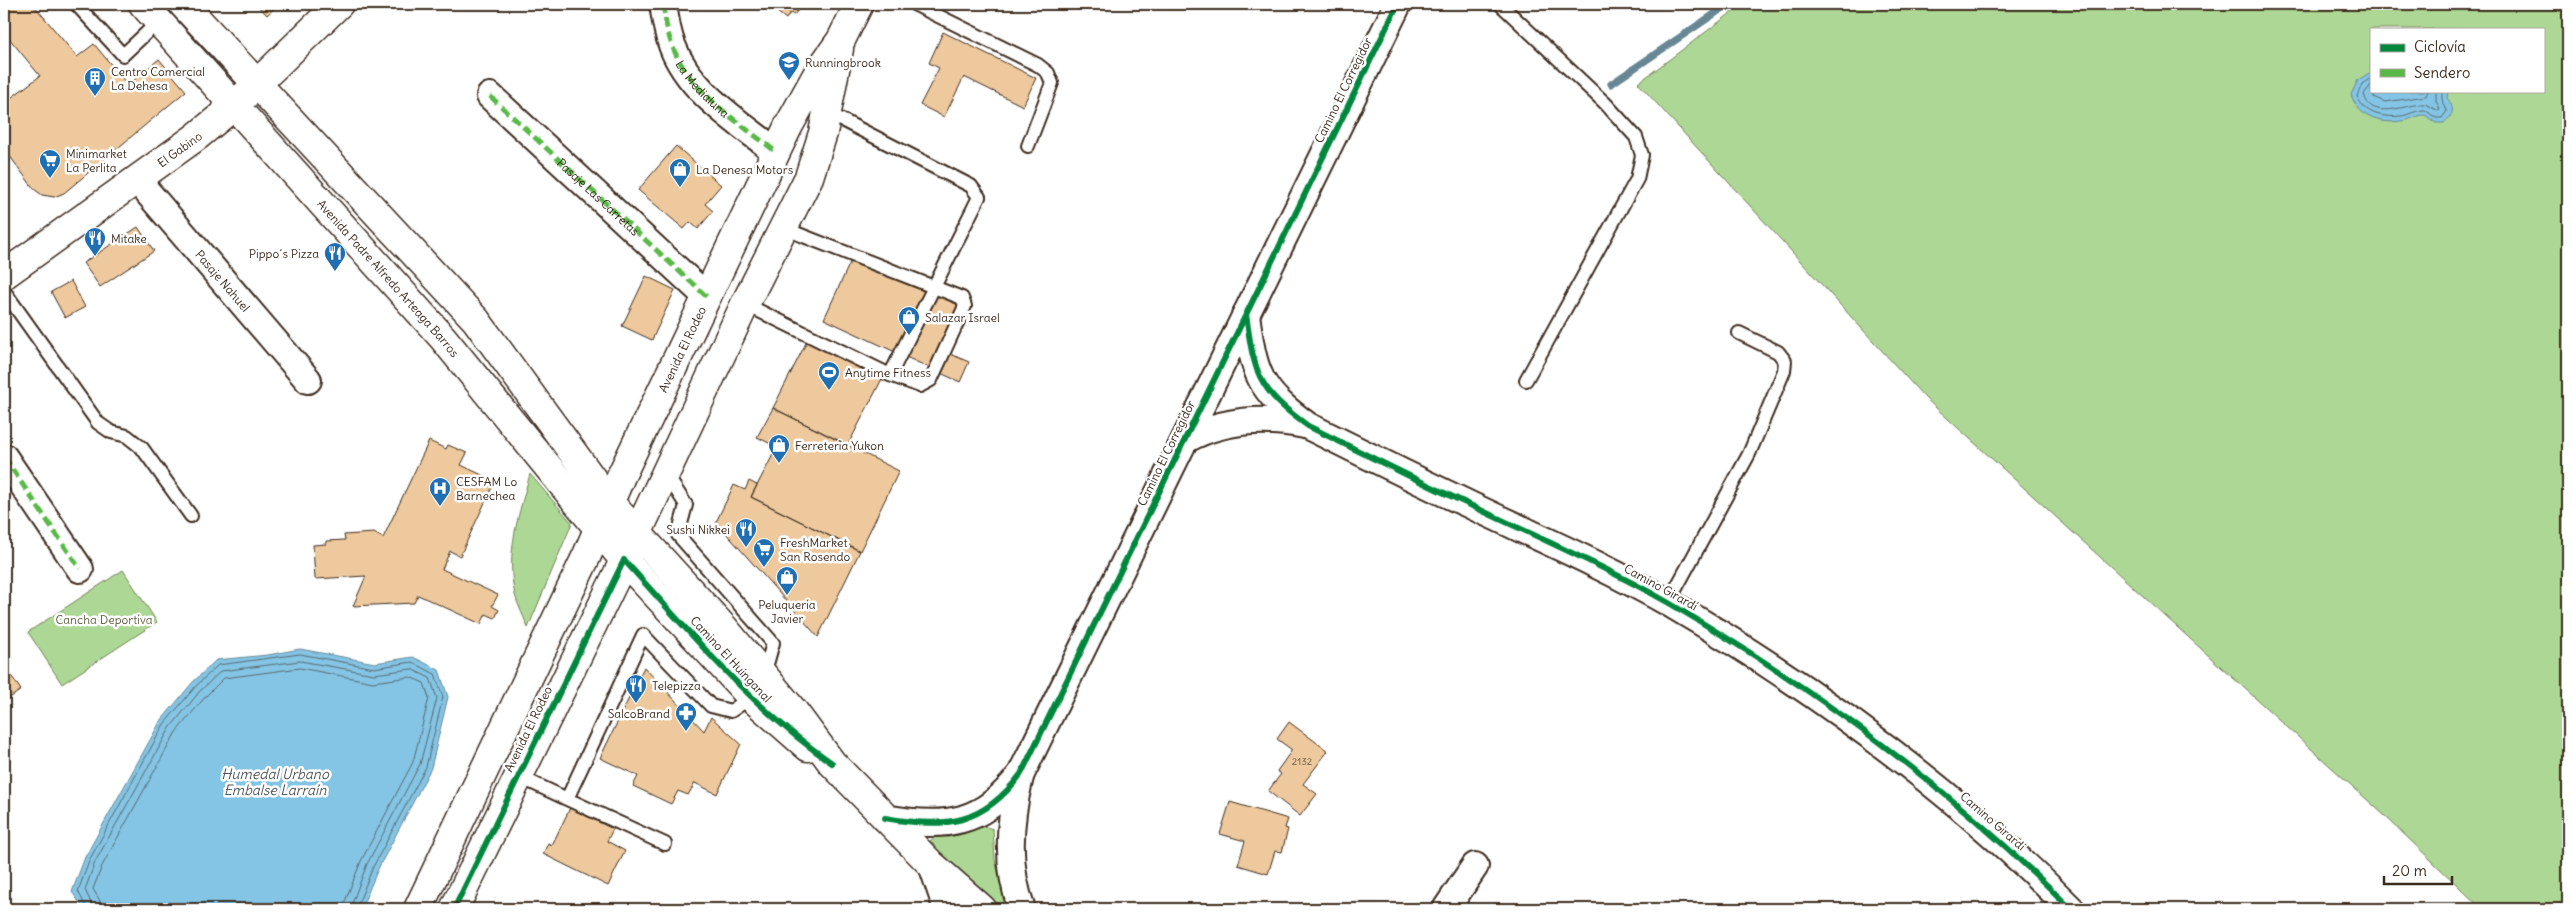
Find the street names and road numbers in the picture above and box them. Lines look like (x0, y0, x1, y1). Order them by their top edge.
street label: Camino El Corregidor (1311, 35, 1375, 145)
street label: La Medialuna (673, 57, 733, 120)
street label: El Gabino (154, 128, 205, 170)
street label: Pasaje Las Carretas (554, 155, 643, 238)
street label: Avenida Padre Alfredo Arteaga Barros (314, 196, 463, 360)
street label: Pasaje Nahuel (193, 247, 254, 314)
street label: Avenida El Rodeo (655, 303, 709, 394)
street label: Camino El Corregidor (1134, 398, 1198, 508)
street label: Camino Girardi (1622, 561, 1700, 613)
street label: Camino El Huinganal (687, 613, 775, 705)
street label: Avenida El Rodeo (501, 684, 555, 774)
street label: Camino Girardi (1957, 788, 2029, 854)

